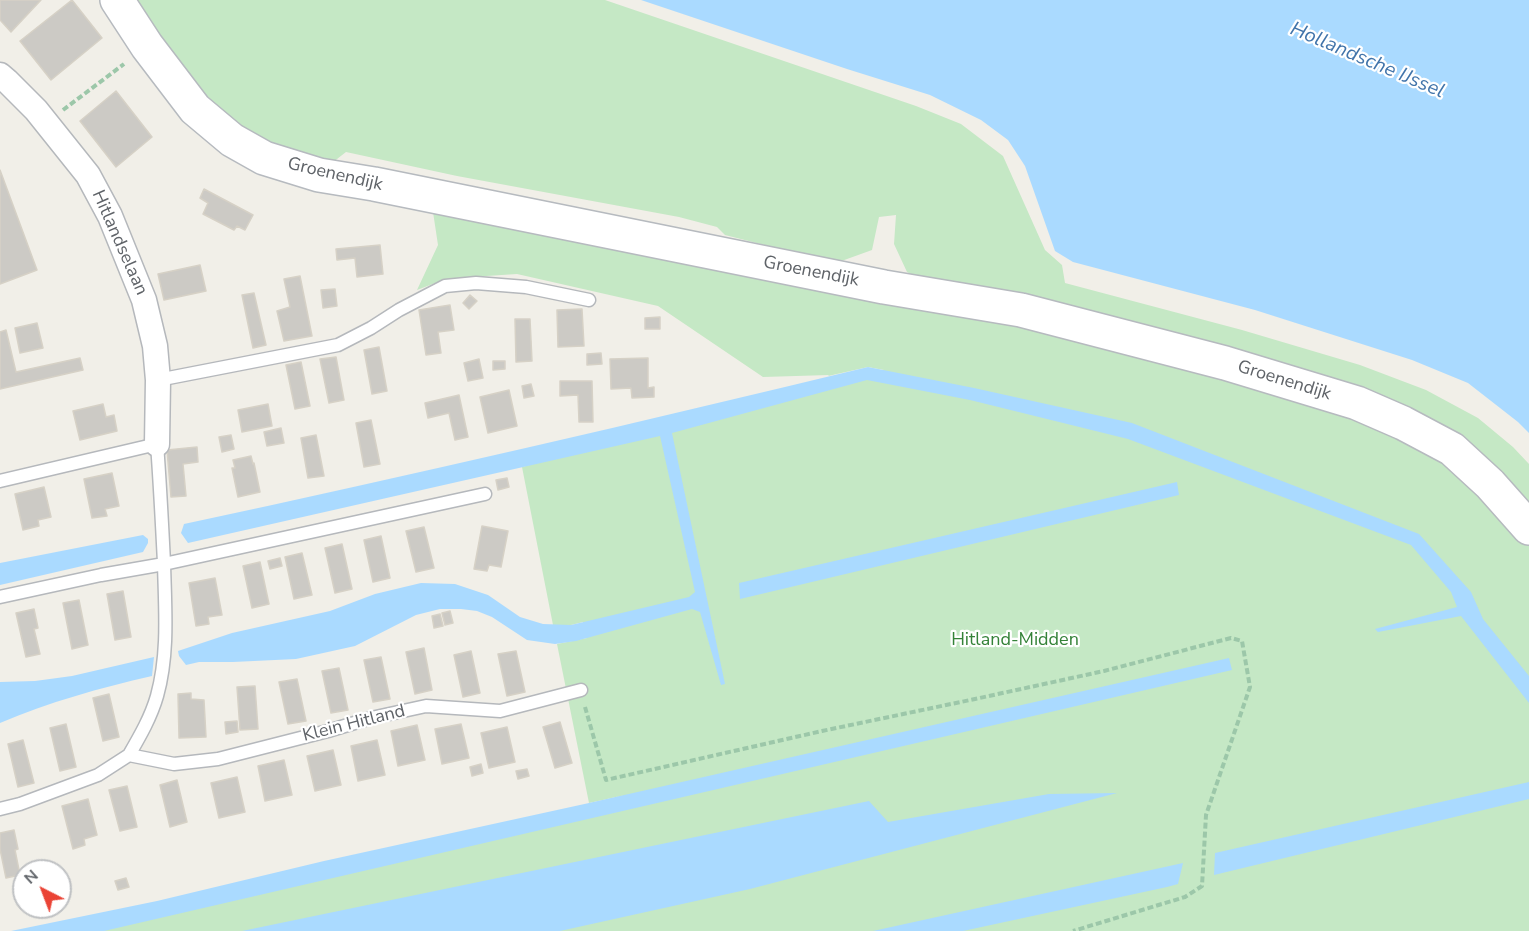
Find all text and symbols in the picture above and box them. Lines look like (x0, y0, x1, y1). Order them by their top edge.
water label: Hollandsche IJssel (1286, 18, 1448, 104)
street label: Groenendijk (285, 154, 385, 196)
street label: Hitlandselaan (86, 187, 152, 299)
street label: Groenendijk (761, 252, 861, 292)
street label: Groenendijk (1234, 357, 1334, 405)
park label: Hitland-Midden (951, 630, 1079, 652)
street label: Klein Hitland (301, 701, 407, 747)
north arrow (12, 859, 72, 919)
text: N (19, 865, 43, 889)

